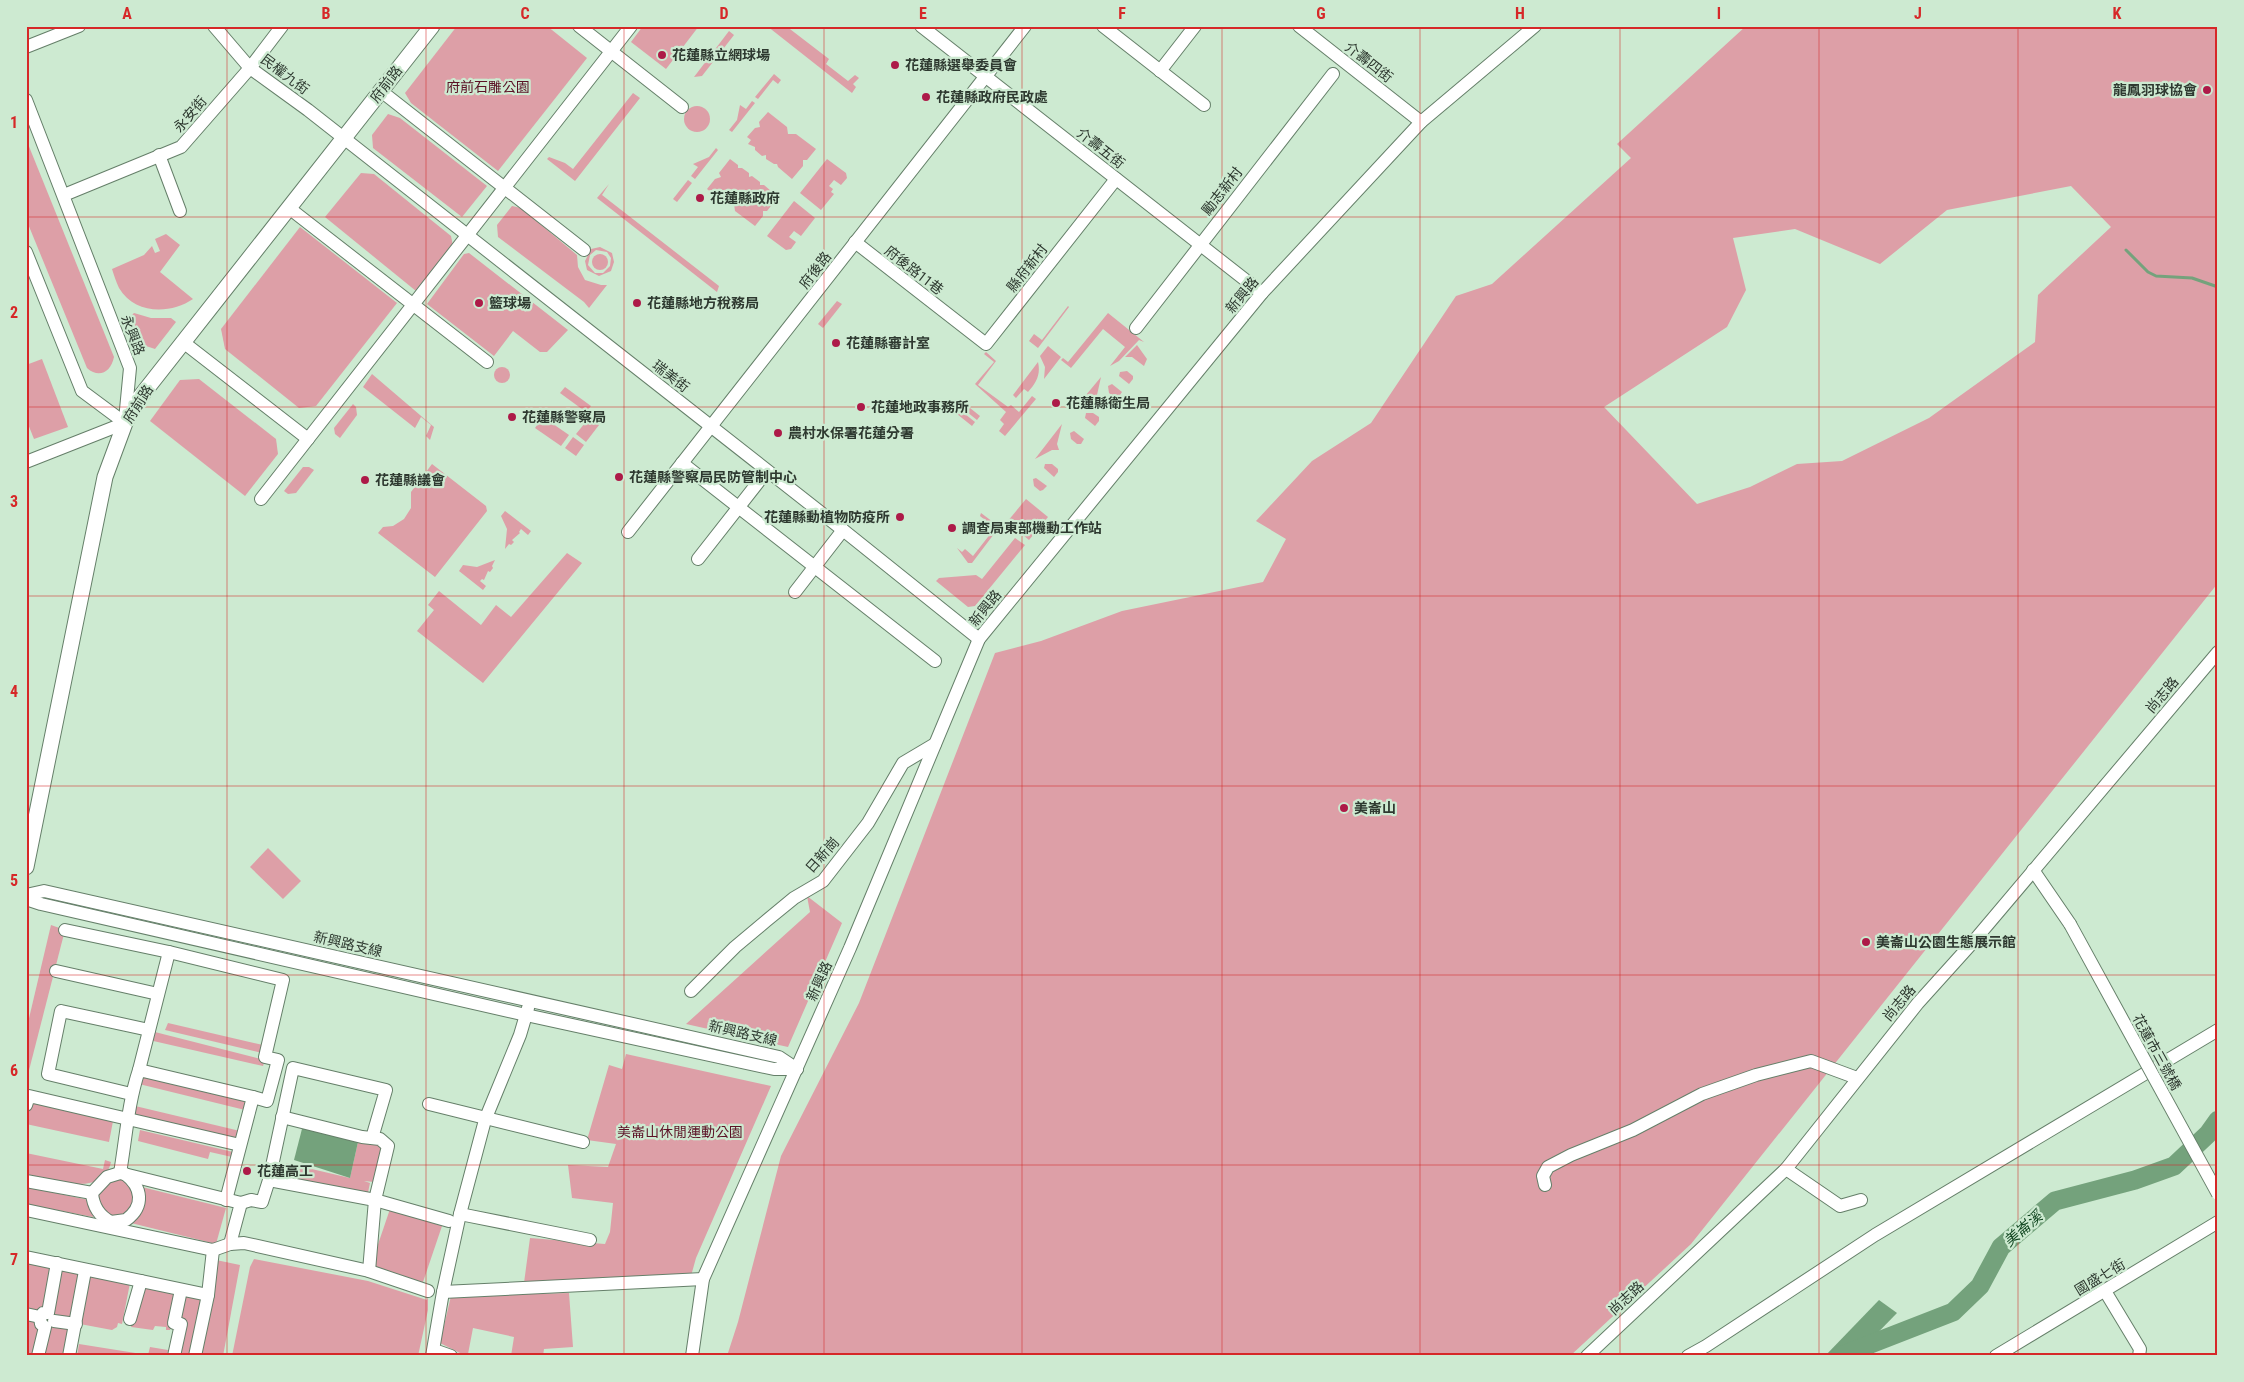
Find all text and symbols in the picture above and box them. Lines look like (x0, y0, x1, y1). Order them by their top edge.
text: A (122, 4, 132, 23)
text: B (322, 4, 331, 23)
text: C (520, 4, 530, 23)
text: D (719, 4, 729, 23)
text: E (919, 4, 927, 23)
text: F (1118, 4, 1126, 23)
text: G (1316, 4, 1326, 23)
text: H (1515, 4, 1525, 23)
text: I (1717, 4, 1721, 23)
text: J (1914, 4, 1922, 23)
text: K (2113, 4, 2122, 23)
street label: 介壽四街 (1342, 38, 1396, 86)
place label: 花蓮縣立網球場 (672, 47, 770, 63)
marker: 花蓮縣立網球場 (656, 49, 668, 61)
street label: 民權九街 (258, 51, 312, 97)
place label: 花蓮縣選舉委員會 (905, 57, 1017, 73)
marker: 花蓮縣選舉委員會 (889, 59, 901, 71)
street label: 府前路 (367, 63, 405, 105)
park label: 府前石雕公園 (446, 79, 530, 95)
place label: 龍鳳羽球協會 (2113, 82, 2197, 98)
marker: 龍鳳羽球協會 (2201, 84, 2213, 96)
place label: 花蓮縣政府民政處 (936, 89, 1048, 105)
marker: 花蓮縣政府民政處 (920, 91, 932, 103)
street label: 永安街 (170, 93, 210, 135)
text: 1 (10, 113, 18, 132)
street label: 介壽五街 (1074, 124, 1128, 172)
street label: 勵志新村 (1198, 164, 1246, 218)
place label: 花蓮縣政府 (710, 190, 780, 206)
marker: 花蓮縣政府 (694, 192, 706, 204)
street label: 縣府新村 (1003, 241, 1051, 295)
street label: 府後路11巷 (882, 242, 946, 298)
street label: 府後路 (796, 249, 834, 291)
street label: 新興路 (1222, 274, 1262, 316)
place label: 籃球場 (489, 295, 531, 311)
place label: 花蓮縣地方稅務局 (647, 295, 759, 311)
marker: 籃球場 (473, 297, 485, 309)
marker: 花蓮縣地方稅務局 (631, 297, 643, 309)
text: 2 (10, 303, 18, 322)
street label: 永興路 (118, 313, 148, 357)
place label: 花蓮縣審計室 (846, 335, 930, 351)
marker: 花蓮縣審計室 (830, 337, 842, 349)
street label: 瑞美街 (650, 357, 692, 395)
street label: 府前路 (120, 382, 156, 426)
place label: 花蓮縣衛生局 (1066, 395, 1150, 411)
marker: 花蓮縣衛生局 (1050, 397, 1062, 409)
place label: 花蓮地政事務所 (871, 399, 969, 415)
marker: 花蓮地政事務所 (855, 401, 867, 413)
place label: 花蓮縣警察局 (522, 409, 606, 425)
marker: 花蓮縣警察局 (506, 411, 518, 423)
place label: 農村水保署花蓮分署 (788, 425, 914, 441)
marker: 農村水保署花蓮分署 (772, 427, 784, 439)
place label: 花蓮縣警察局民防管制中心 (629, 469, 797, 485)
marker: 花蓮縣警察局民防管制中心 (613, 471, 625, 483)
place label: 花蓮縣議會 (375, 472, 445, 488)
marker: 花蓮縣議會 (359, 474, 371, 486)
text: 3 (10, 492, 18, 511)
place label: 花蓮縣動植物防疫所 (764, 509, 890, 525)
marker: 花蓮縣動植物防疫所 (894, 511, 906, 523)
place label: 調查局東部機動工作站 (962, 520, 1102, 536)
marker: 調查局東部機動工作站 (946, 522, 958, 534)
street label: 新興路 (966, 587, 1004, 629)
street label: 尚志路 (2142, 674, 2182, 716)
text: 4 (10, 682, 18, 701)
place label: 美崙山 (1354, 800, 1396, 816)
marker: 美崙山 (1338, 802, 1350, 814)
street label: 日新崗 (802, 834, 842, 876)
text: 5 (10, 871, 18, 890)
street label: 新興路支線 (312, 928, 384, 960)
place label: 美崙山公園生態展示館 (1876, 934, 2016, 950)
marker: 美崙山公園生態展示館 (1860, 936, 1872, 948)
street label: 新興路 (803, 959, 835, 1003)
street label: 尚志路 (1879, 982, 1919, 1024)
street label: 花蓮市三號橋 (2130, 1011, 2184, 1093)
street label: 新興路支線 (707, 1017, 779, 1049)
text: 6 (10, 1061, 18, 1080)
park label: 美崙山休閒運動公園 (617, 1124, 743, 1140)
place label: 花蓮高工 (257, 1163, 313, 1179)
marker: 花蓮高工 (241, 1165, 253, 1177)
water label: 美崙溪 (2000, 1206, 2047, 1251)
text: 7 (10, 1250, 18, 1269)
street label: 國盛七街 (2072, 1256, 2128, 1298)
street label: 尚志路 (1605, 1278, 1647, 1318)

